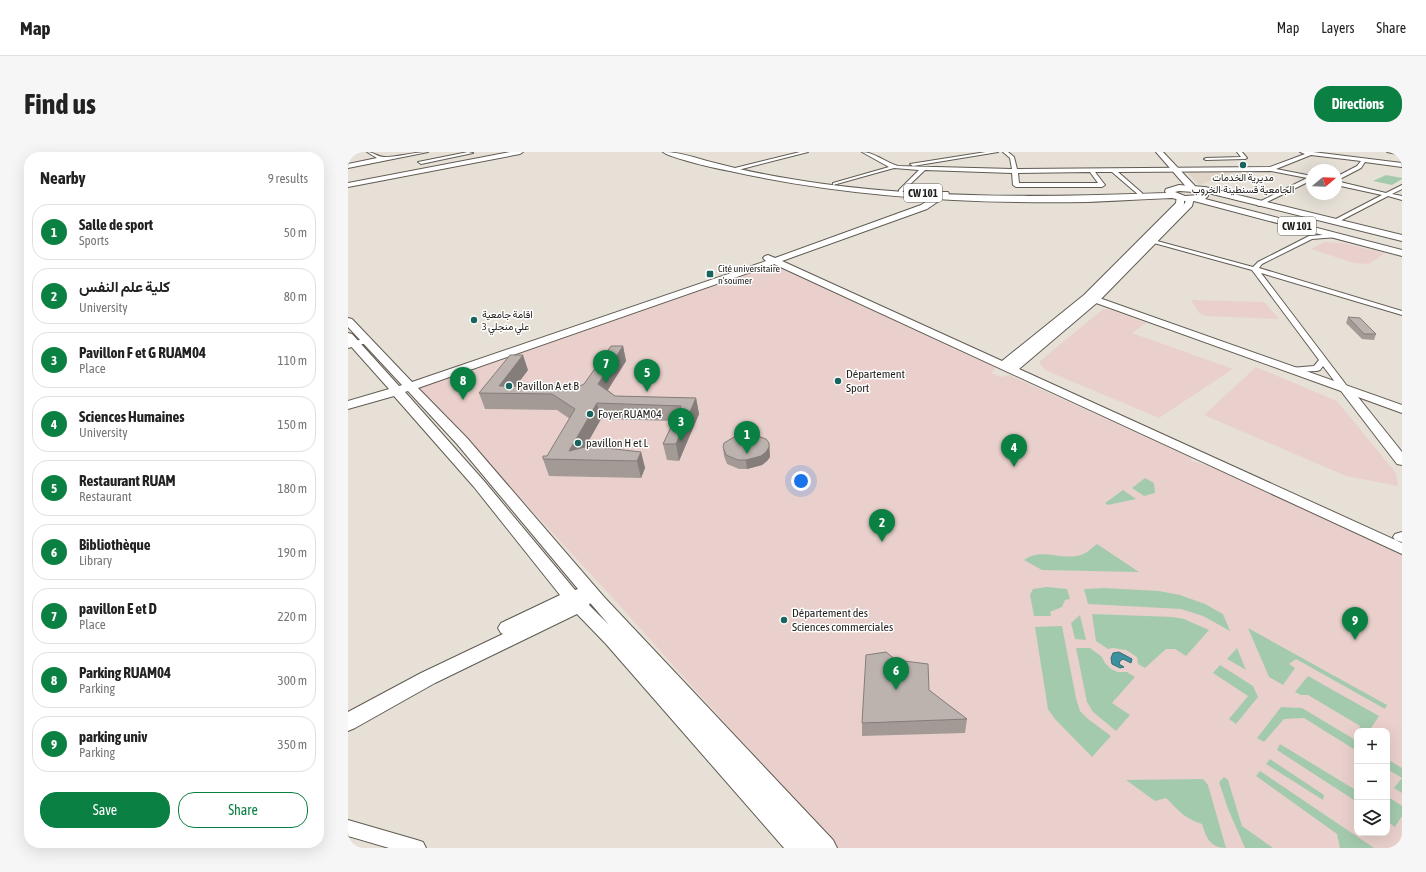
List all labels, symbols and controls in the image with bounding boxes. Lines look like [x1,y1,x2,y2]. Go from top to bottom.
text: Map [20,17,51,39]
text: Map [1277,20,1299,36]
text: Layers [1321,20,1354,36]
text: Share [1376,20,1406,36]
button: Directions [1314,86,1402,122]
text: Find us [24,88,96,120]
marker: مديرية الخدمات الجامعية قسنطينة-الخروب [1238,160,1248,170]
north arrow [1306,164,1342,200]
text: Nearby [40,168,86,188]
text: 9 results [268,171,308,186]
place label: مديرية الخدمات الجامعية قسنطينة-الخروب [1192,172,1294,196]
road number: CW 101 [904,184,942,202]
text: Salle de sport [79,216,153,233]
road number: CW 101 [1278,217,1316,235]
text: 1 [51,225,57,240]
text: 50 m [284,225,307,240]
text: Sports [79,233,109,248]
place label: Cité universitaire n'soumer [718,263,781,286]
marker: Cité universitaire n'soumer [705,269,715,279]
text: كلية علم النفس [79,278,170,295]
text: 2 [51,289,57,304]
text: 80 m [284,289,307,304]
text: University [79,300,128,315]
place label: اقامة جامعية علي منجلي 3 [482,309,533,335]
marker: اقامة جامعية علي منجلي 3 [469,315,479,325]
text: Pavillon F et G RUAM04 [79,344,206,361]
pin: 7 [593,350,619,383]
text: 3 [51,353,57,368]
text: 110 m [278,353,307,368]
pin: 5 [634,359,660,392]
text: Place [79,361,106,376]
pin: 8 [450,367,476,400]
place label: Département Sport [846,367,906,395]
marker: Département Sport [833,376,843,386]
place label: Pavillon A et B [517,379,579,393]
marker: Pavillon A et B [504,381,514,391]
place label: Foyer RUAM04 [598,407,662,421]
text: Sciences Humaines [79,408,185,425]
pin: 3 [668,408,694,441]
marker: Foyer RUAM04 [585,409,595,419]
text: 4 [51,417,57,432]
text: 150 m [278,417,307,432]
pin: 1 [734,421,760,454]
text: University [79,425,128,440]
pin: 4 [1001,434,1027,467]
place label: pavillon H et L [586,436,648,450]
marker: pavillon H et L [573,438,583,448]
your location [791,471,811,491]
text: Restaurant RUAM [79,472,176,489]
text: 5 [51,481,57,496]
text: 180 m [278,481,307,496]
text: Restaurant [79,489,132,504]
pin: 2 [869,509,895,542]
text: Bibliothèque [79,536,151,553]
text: 6 [51,545,57,560]
text: 190 m [278,545,307,560]
text: Library [79,553,112,568]
text: pavillon E et D [79,600,157,617]
place label: Département des Sciences commerciales [792,606,893,634]
pin: 9 [1342,607,1368,640]
text: 7 [51,609,57,624]
text: 220 m [278,609,307,624]
marker: Département des Sciences commerciales [779,615,789,625]
text: Place [79,617,106,632]
pin: 6 [883,657,909,690]
text: Parking RUAM04 [79,664,171,681]
text: 8 [51,673,57,688]
text: 300 m [278,673,307,688]
text: Parking [79,681,115,696]
text: parking univ [79,728,147,745]
map controls [1354,728,1390,836]
button: + [1354,728,1390,764]
text: 9 [51,737,57,752]
text: 350 m [278,737,307,752]
text: Parking [79,745,115,760]
button: − [1354,764,1390,800]
button: Save [40,792,170,828]
button: Share [178,792,308,828]
button: layers [1354,800,1390,836]

